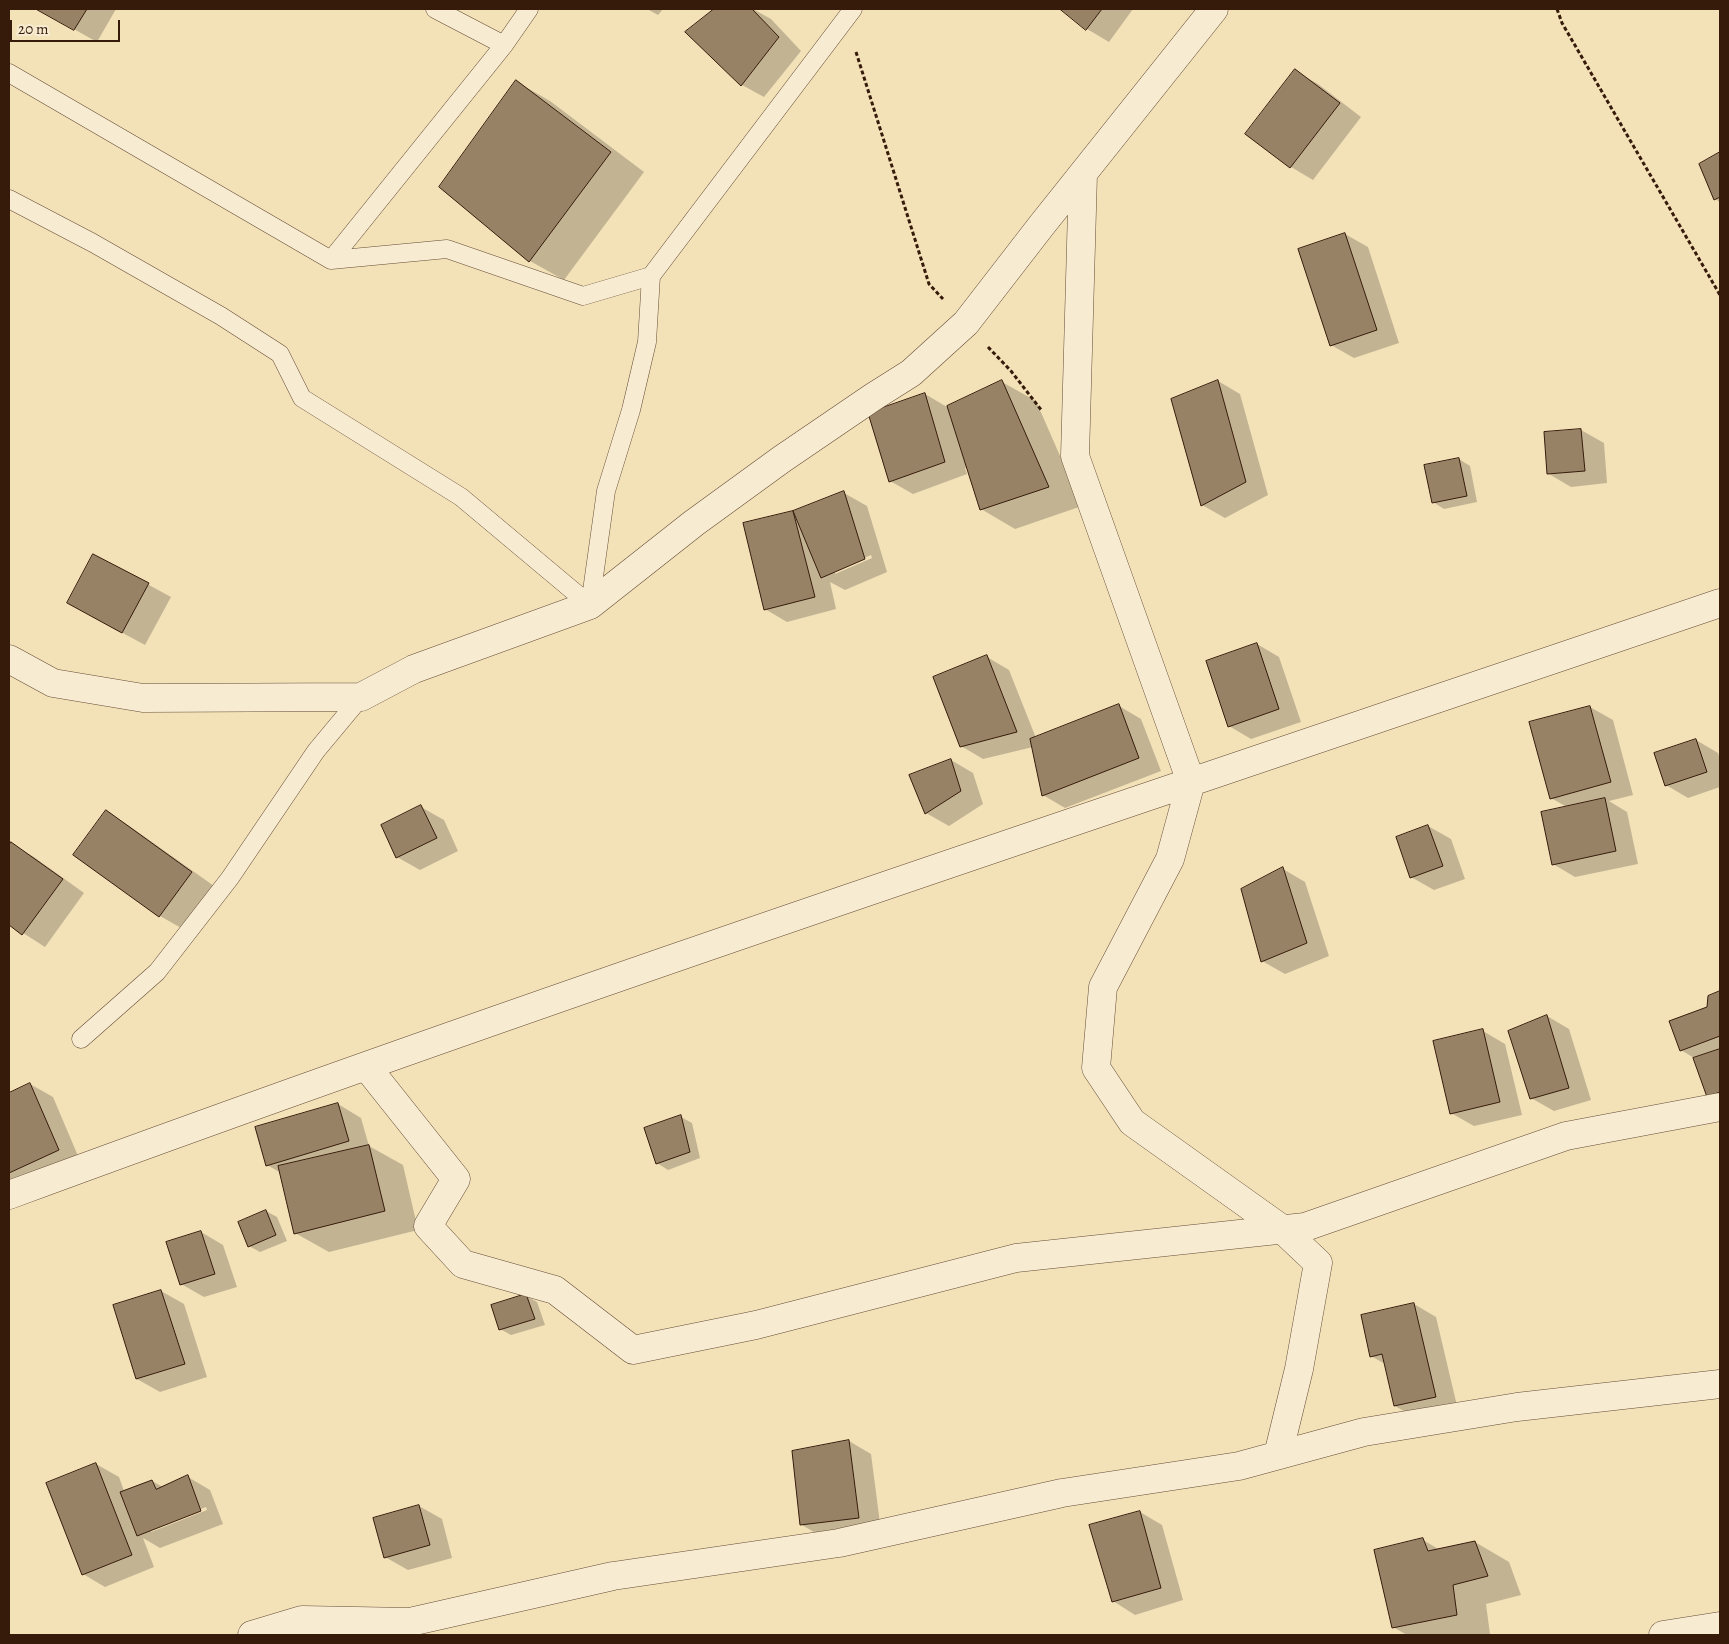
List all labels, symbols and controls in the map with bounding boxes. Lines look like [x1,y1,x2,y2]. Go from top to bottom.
scale bar [12,10,122,42]
text: 20 m [18,19,49,39]

